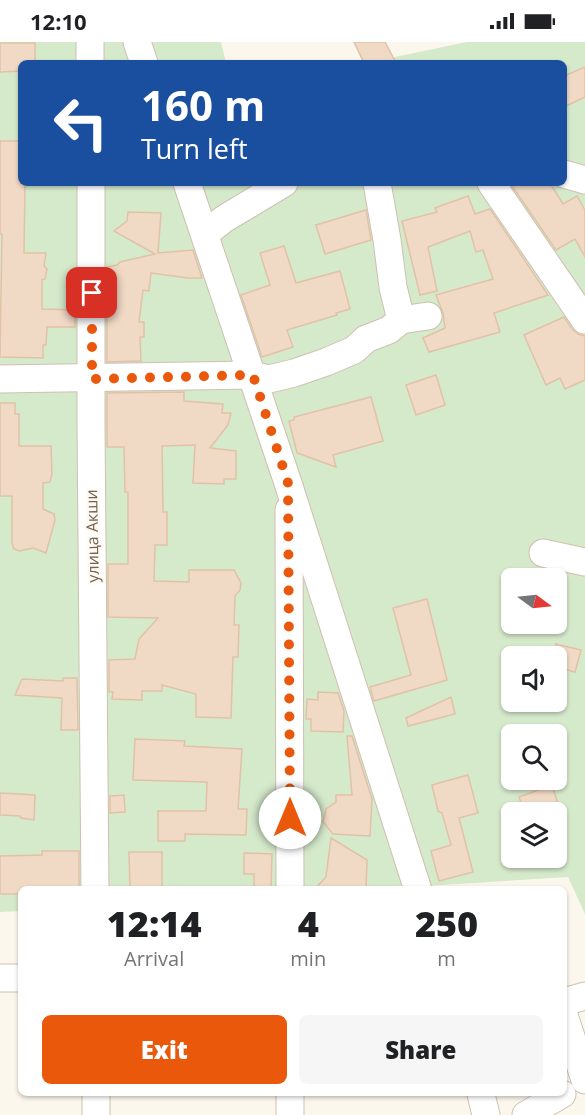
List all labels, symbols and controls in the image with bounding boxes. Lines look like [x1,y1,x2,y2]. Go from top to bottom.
text: 12:10 [30,6,87,36]
text: 160 m [141,76,265,133]
icon: left [42,84,120,162]
text: Turn left [141,130,248,167]
pin [66,267,117,318]
icon: arrive [75,276,108,309]
street label: улица Акши [80,489,104,583]
north arrow [501,568,567,634]
map controls [501,568,567,868]
button: sound [501,646,567,712]
button: search [501,724,567,790]
position arrow [258,786,322,850]
button: layers [501,802,567,868]
text: 12:14 [107,899,202,948]
text: 4 [298,899,319,948]
text: 250 [415,899,478,948]
text: Arrival [124,945,184,972]
text: min [290,945,326,972]
text: m [437,945,456,972]
button: Exit [42,1015,287,1084]
button: Share [299,1015,543,1084]

